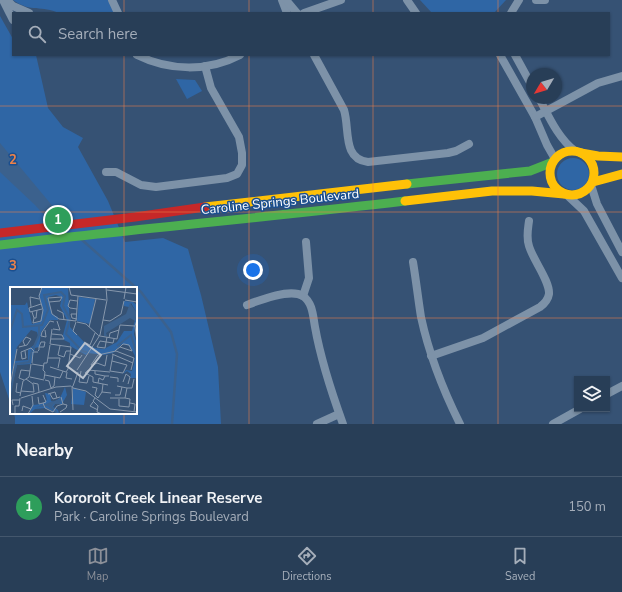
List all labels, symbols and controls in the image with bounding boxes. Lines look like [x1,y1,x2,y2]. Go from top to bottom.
search box [12,12,610,56]
icon: search [26,23,48,45]
text: Search here [58,24,138,44]
north arrow [526,68,562,104]
text: 2 [9,151,17,169]
street label: Caroline Springs Boulevard [200,185,360,219]
pin: 1 [45,205,71,235]
text: 3 [9,257,17,275]
your location [243,260,263,280]
inset map [10,287,137,414]
map controls [574,376,610,412]
button: layers [574,376,610,412]
text: Nearby [16,439,73,462]
text: Kororoit Creek Linear Reserve [54,488,262,508]
text: 1 [25,498,33,516]
text: 150 m [568,498,606,516]
text: Park · Caroline Springs Boulevard [54,508,249,526]
tab: Map [87,545,109,584]
tab: Directions [282,545,332,584]
tab: Saved [505,545,535,584]

